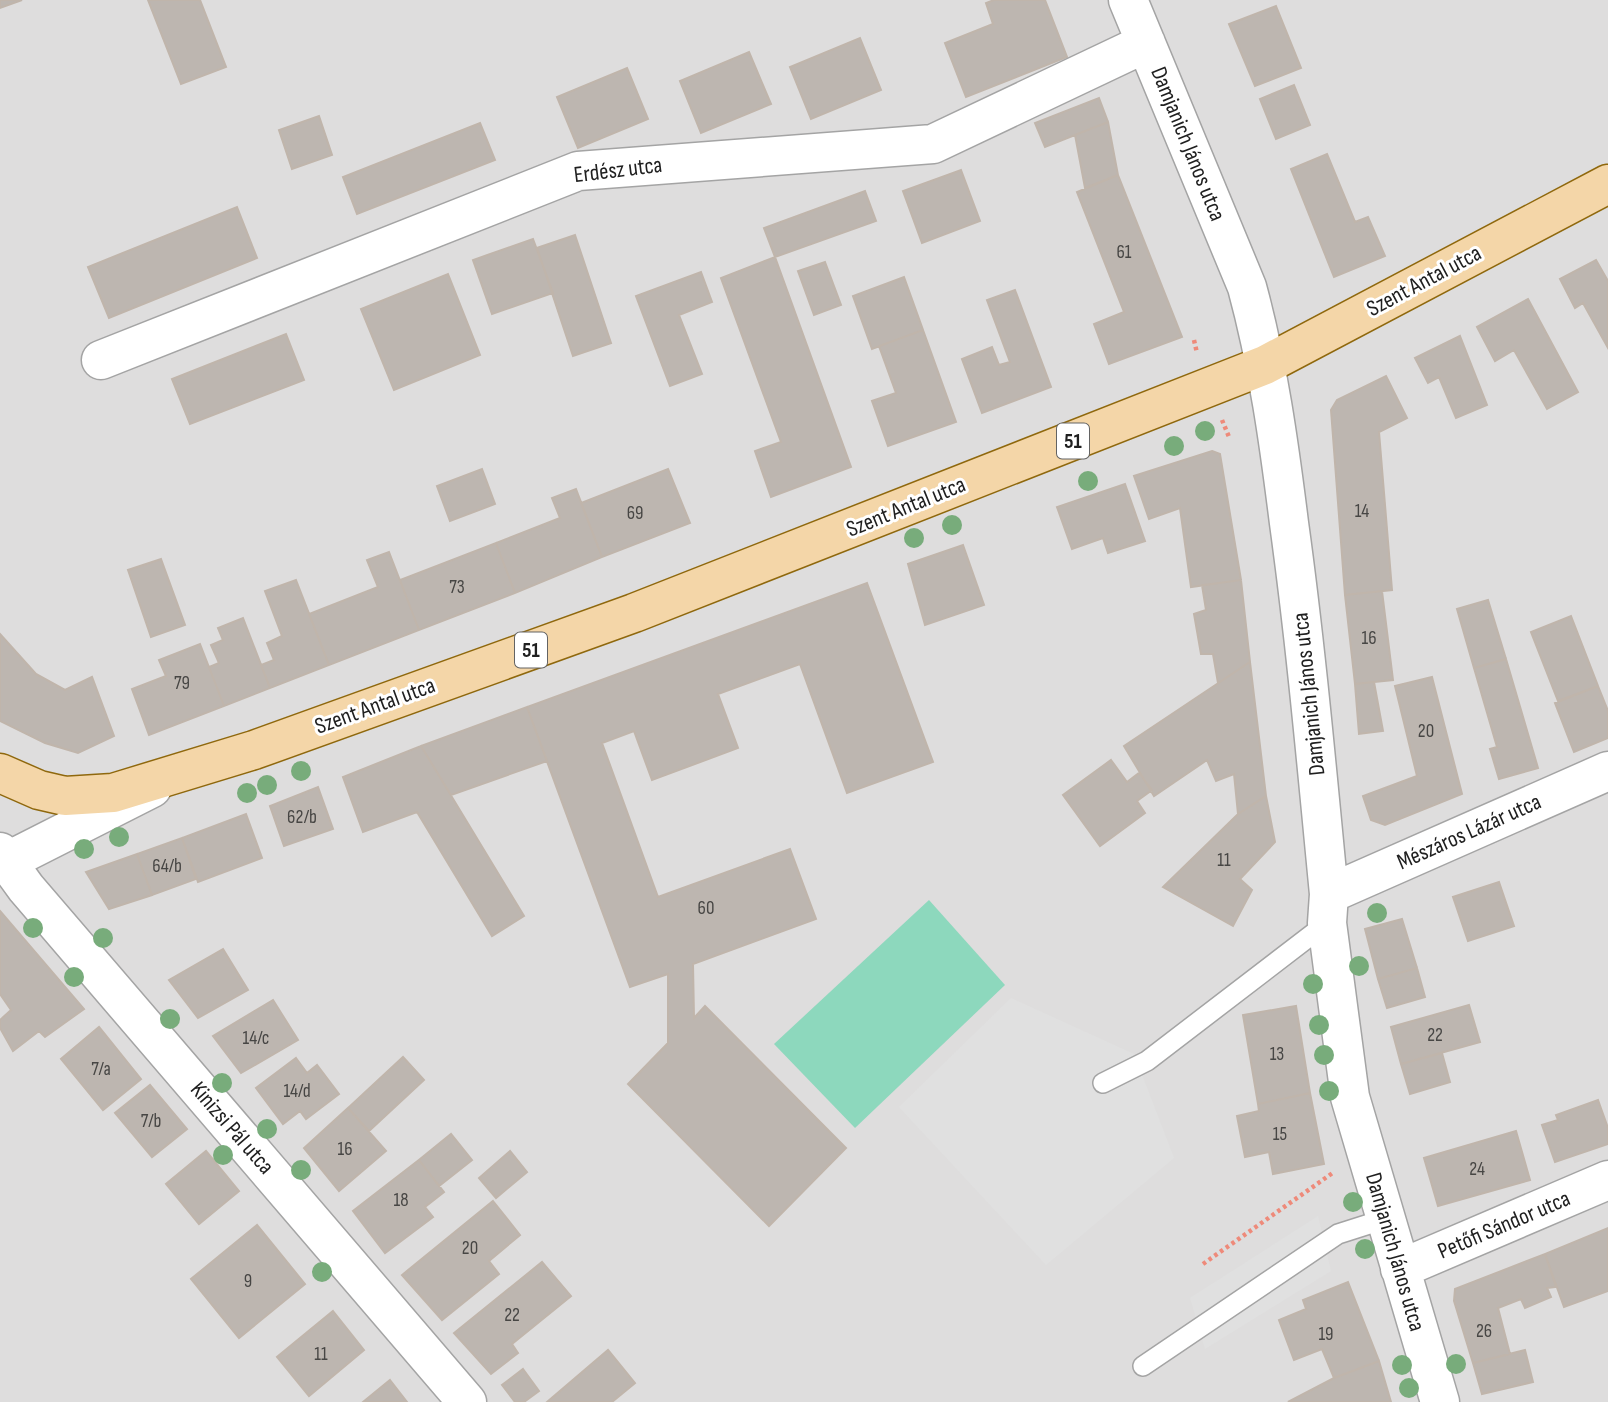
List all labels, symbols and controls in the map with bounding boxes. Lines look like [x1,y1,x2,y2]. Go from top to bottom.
street label: Damjanich János utca [1144,63,1232,225]
street label: Erdész utca [572,151,664,189]
street label: Szent Antal utca [1362,239,1486,323]
house number: 61 [1117,241,1132,264]
road number: 51 [1057,424,1089,458]
street label: Szent Antal utca [842,470,970,544]
house number: 14 [1355,500,1369,523]
house number: 69 [627,502,643,525]
house number: 73 [449,576,465,599]
street label: Damjanich János utca [1287,611,1331,777]
house number: 16 [1362,627,1376,650]
road number: 51 [515,632,547,668]
street label: Szent Antal utca [311,671,439,741]
house number: 79 [174,672,190,695]
house number: 20 [1418,720,1434,743]
street label: Mészáros Lázár utca [1393,788,1545,876]
house number: 62/b [287,806,317,829]
house number: 11 [1217,849,1231,872]
house number: 64/b [152,855,182,878]
house number: 60 [698,897,714,920]
house number: 22 [1427,1024,1443,1047]
house number: 14/c [243,1027,269,1050]
house number: 13 [1270,1043,1284,1066]
house number: 7/a [91,1058,111,1081]
street label: Kinizsi Pál utca [184,1076,280,1180]
house number: 14/d [283,1080,311,1103]
house number: 7/b [141,1110,161,1133]
house number: 15 [1273,1123,1287,1146]
house number: 16 [338,1138,352,1161]
house number: 24 [1469,1158,1485,1181]
street label: Damjanich János utca [1359,1169,1431,1335]
street label: Petőfi Sándor utca [1434,1185,1574,1265]
house number: 18 [394,1189,408,1212]
house number: 20 [462,1237,478,1260]
house number: 9 [244,1270,252,1293]
house number: 22 [504,1304,520,1327]
house number: 26 [1476,1320,1492,1343]
house number: 19 [1318,1323,1334,1346]
house number: 11 [314,1343,328,1366]

